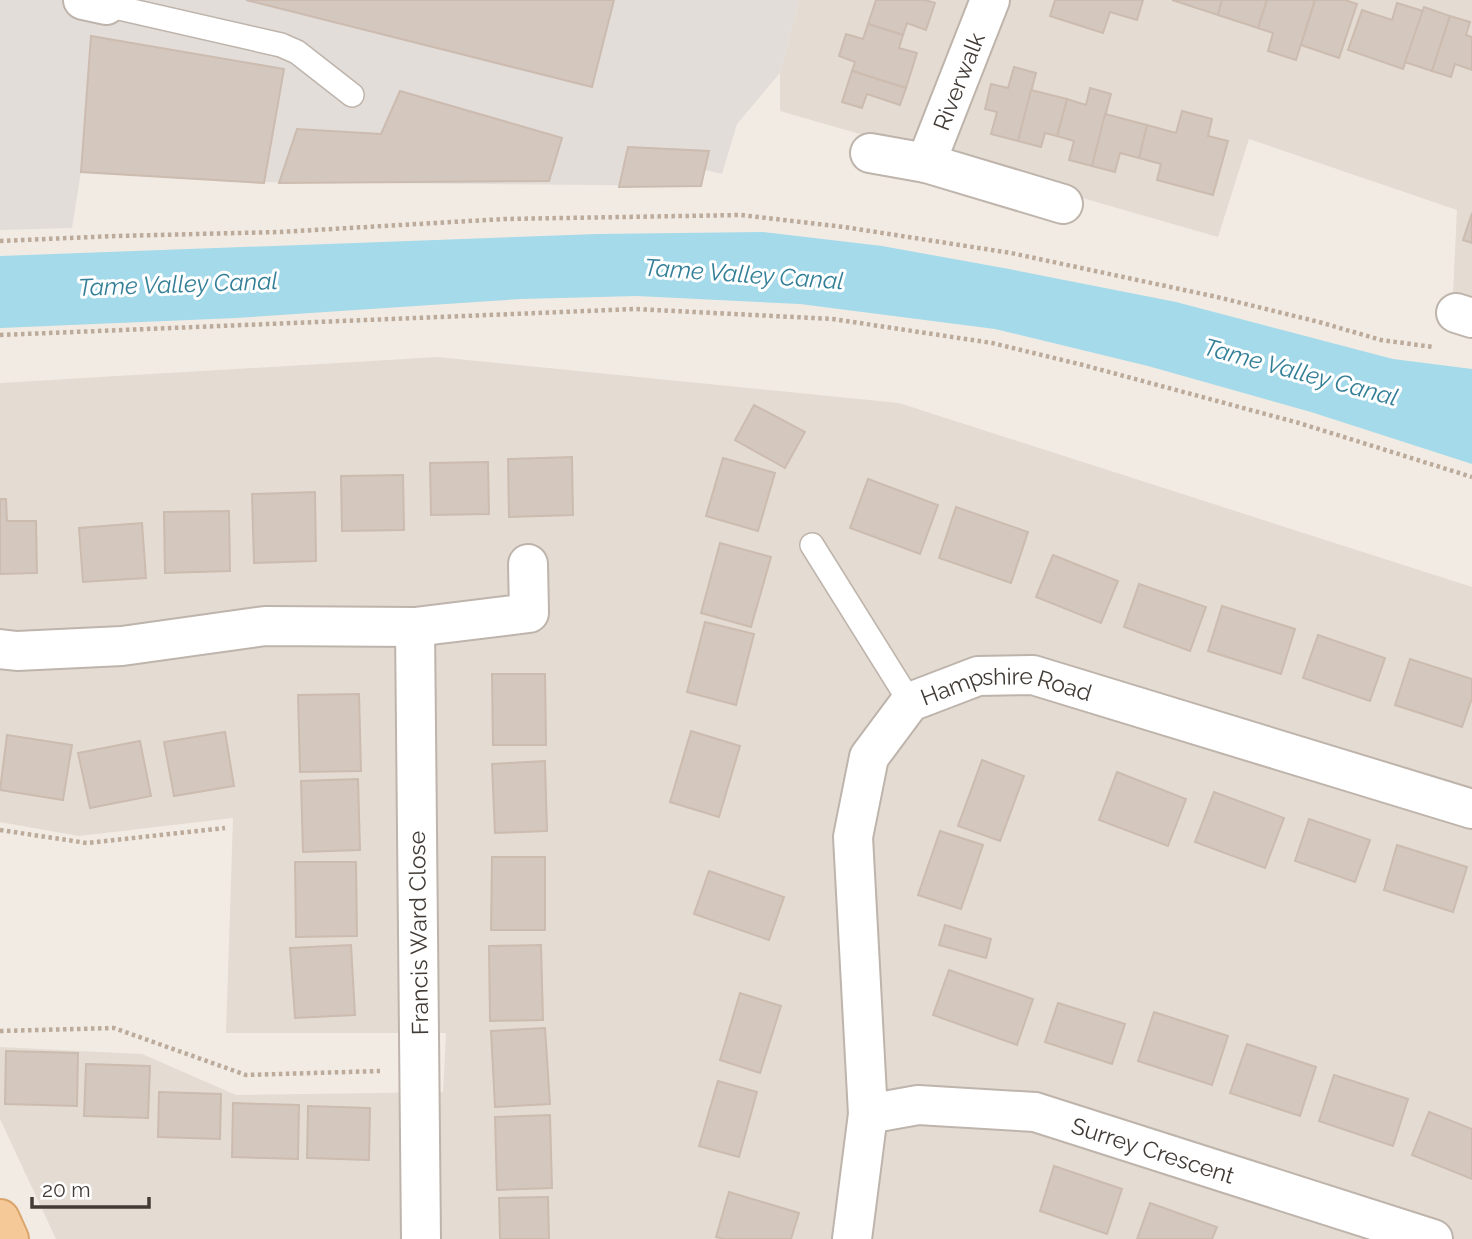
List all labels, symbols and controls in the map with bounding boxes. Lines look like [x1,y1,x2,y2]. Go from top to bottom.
street label: Riverwalk [927,28,990,134]
water label: Tame Valley Canal [643,253,845,295]
water label: Tame Valley Canal [78,266,278,302]
water label: Tame Valley Canal [1201,332,1401,412]
street label: Hampshire Road [916,662,1095,710]
street label: Francis Ward Close [403,831,433,1035]
street label: Surrey Crescent [1068,1111,1238,1188]
scale bar [32,1166,149,1210]
text: 20 m [42,1177,90,1202]

